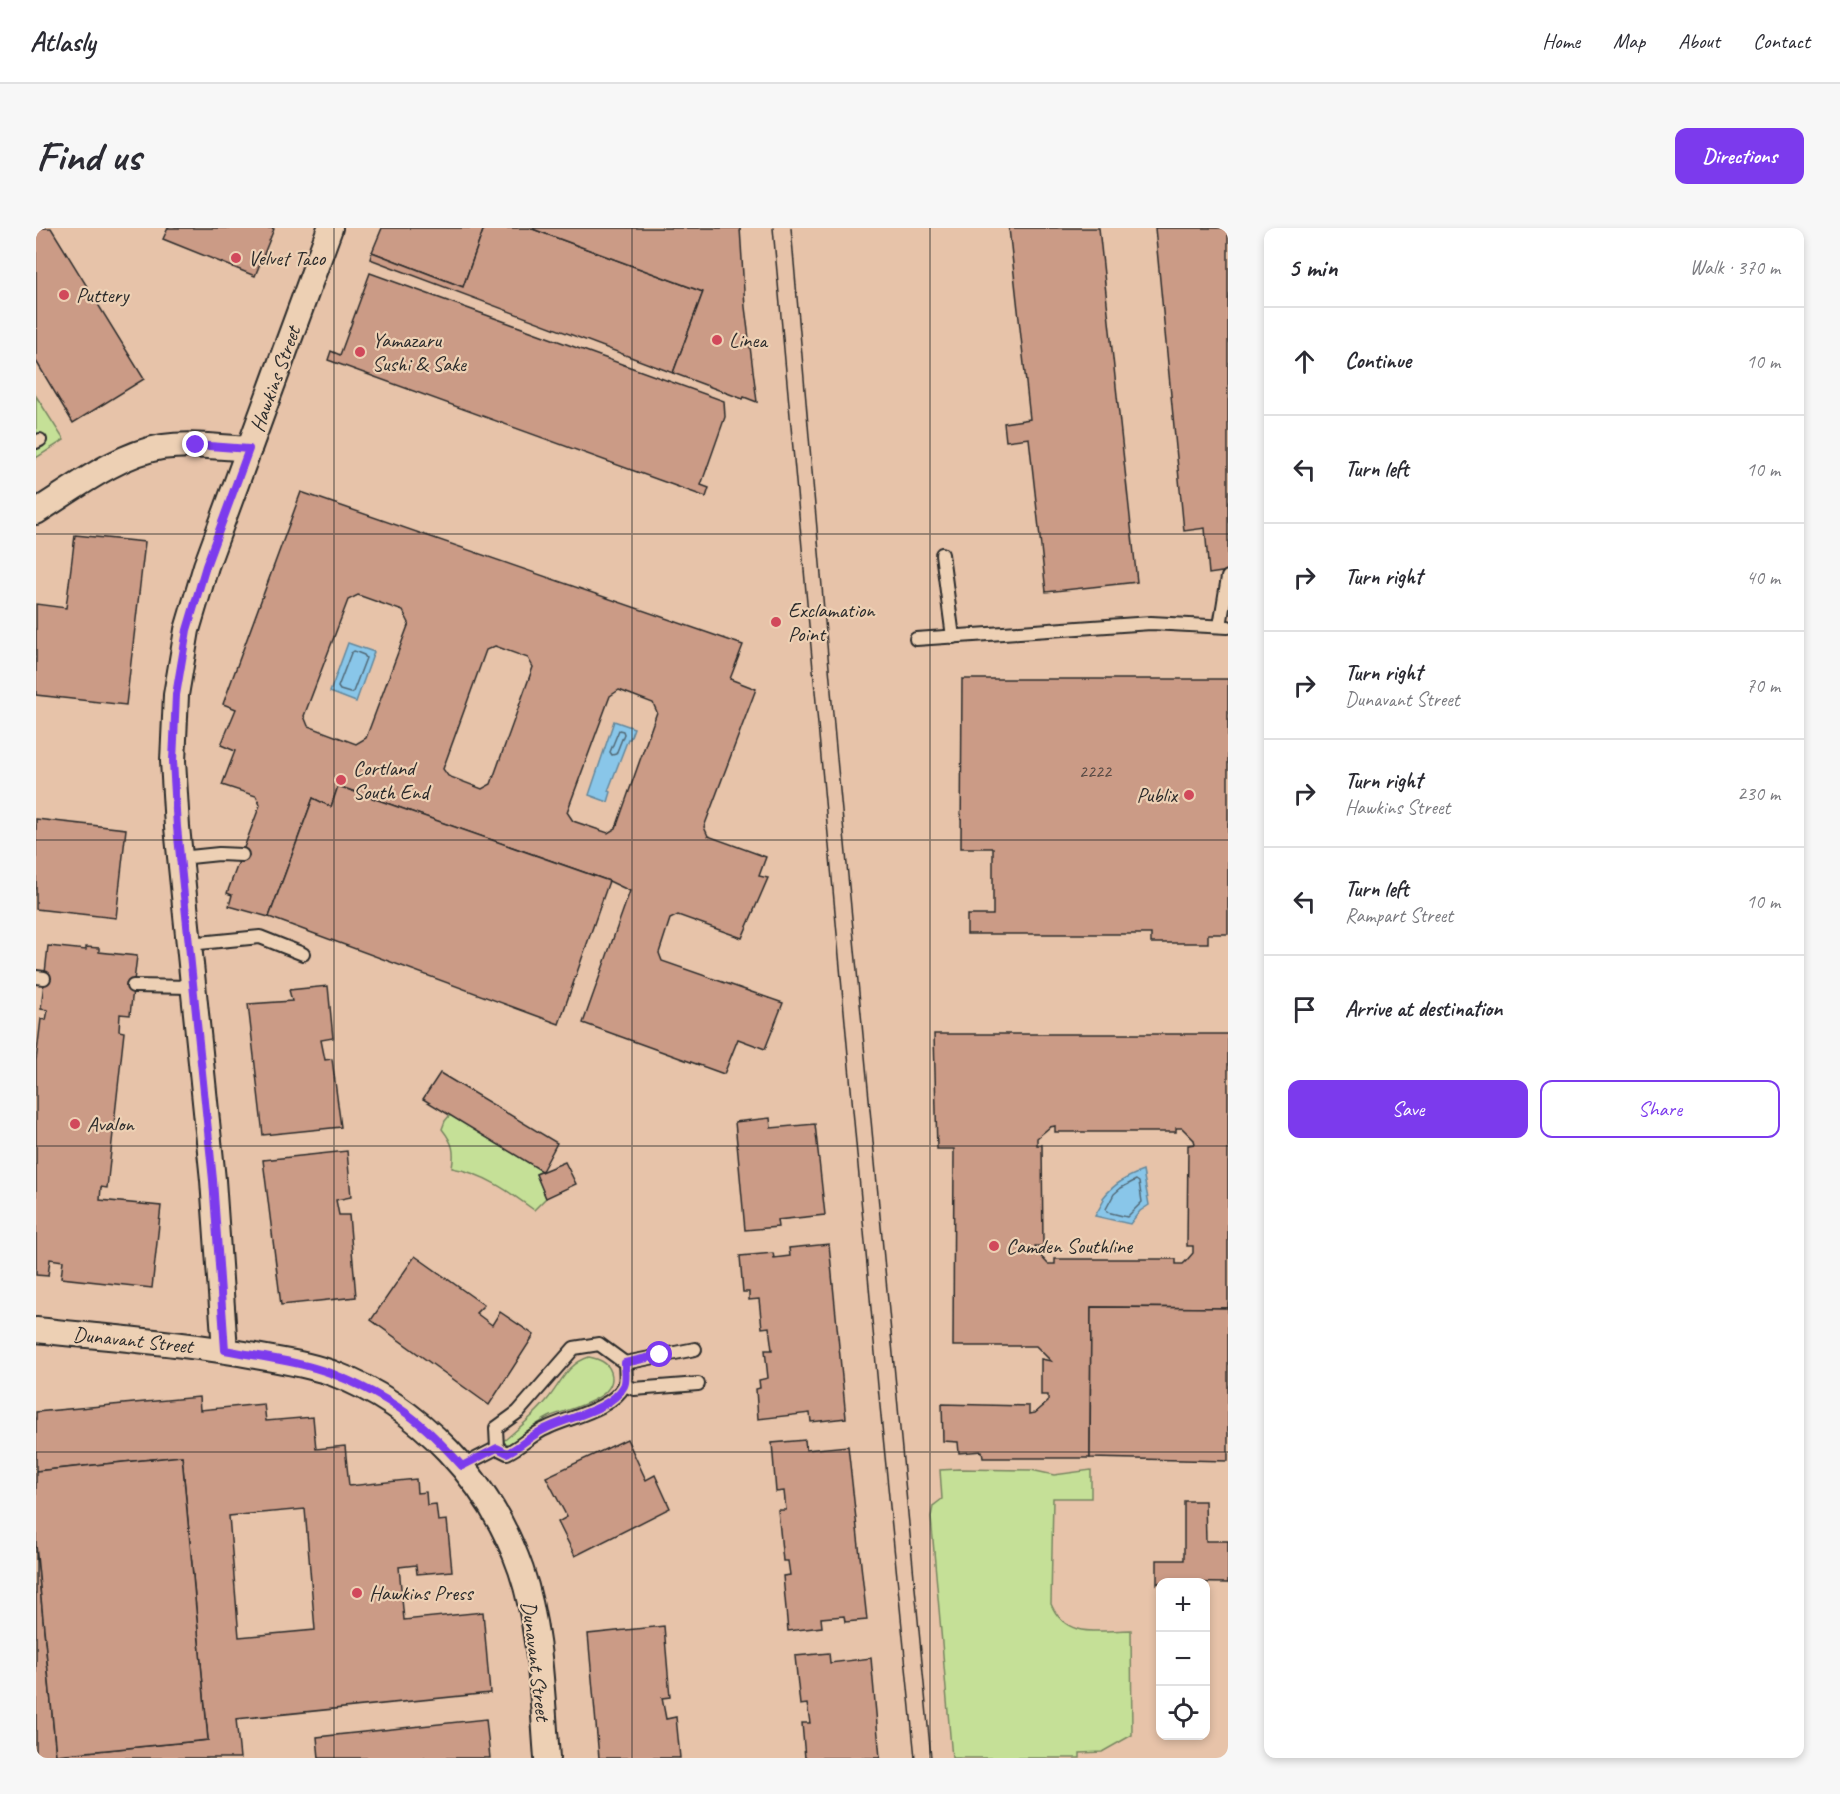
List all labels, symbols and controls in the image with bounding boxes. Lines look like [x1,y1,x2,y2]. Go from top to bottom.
text: Atlasly [30,24,95,59]
text: Home [1542,28,1580,54]
text: Map [1613,28,1645,54]
text: About [1678,28,1720,54]
text: Contact [1753,28,1810,54]
button: Directions [1675,128,1804,184]
text: Find us [36,130,141,183]
place label: Velvet Taco [248,245,327,271]
marker: Velvet Taco [229,251,243,265]
text: 5 min [1288,251,1337,284]
text: Walk · 370 m [1690,255,1780,280]
place label: Puttery [76,282,130,308]
marker: Puttery [57,288,71,302]
street label: Hawkins Street [244,321,307,435]
place label: Yamazaru Sushi & Sake [372,327,467,377]
place label: Linea [729,327,769,353]
marker: Linea [710,333,724,347]
marker: Yamazaru Sushi & Sake [353,345,367,359]
icon: ahead [1288,345,1321,378]
text: Continue [1345,347,1411,375]
text: 10 m [1746,349,1780,374]
route end [182,431,208,457]
icon: left [1288,453,1321,486]
text: Turn left [1345,455,1409,483]
text: 10 m [1746,457,1780,482]
icon: right [1288,561,1321,594]
text: Turn right [1345,563,1422,591]
text: 40 m [1746,565,1780,590]
place label: Exclamation Point [788,597,876,647]
marker: Exclamation Point [769,615,783,629]
text: Turn right [1345,659,1422,687]
icon: right [1288,669,1321,702]
text: 70 m [1746,673,1780,698]
text: Dunavant Street [1345,687,1459,712]
place label: Cortland South End [353,755,432,805]
house number: 2222 [1079,760,1113,782]
text: Turn right [1345,767,1422,795]
marker: Cortland South End [334,773,348,787]
icon: right [1288,777,1321,810]
text: 230 m [1737,781,1780,806]
place label: Publix [1137,782,1179,808]
marker: Publix [1182,788,1196,802]
text: Hawkins Street [1345,795,1450,820]
text: Turn left [1345,875,1409,903]
icon: left [1288,885,1321,918]
text: 10 m [1746,889,1780,914]
text: Rampart Street [1345,903,1453,928]
icon: arrive [1288,993,1321,1026]
text: Arrive at destination [1345,995,1502,1023]
button: Save [1288,1080,1528,1138]
button: Share [1540,1080,1780,1138]
place label: Avalon [87,1111,135,1137]
marker: Avalon [68,1117,82,1131]
place label: Camden Southline [1006,1233,1133,1259]
marker: Camden Southline [987,1239,1001,1253]
street label: Dunavant Street [72,1321,196,1359]
route start [646,1341,672,1367]
map controls [1156,1578,1210,1740]
button: + [1156,1578,1210,1632]
place label: Hawkins Press [369,1580,474,1606]
marker: Hawkins Press [350,1586,364,1600]
street label: Dunavant Street [516,1600,556,1724]
button: − [1156,1632,1210,1686]
button: locate [1156,1686,1210,1740]

